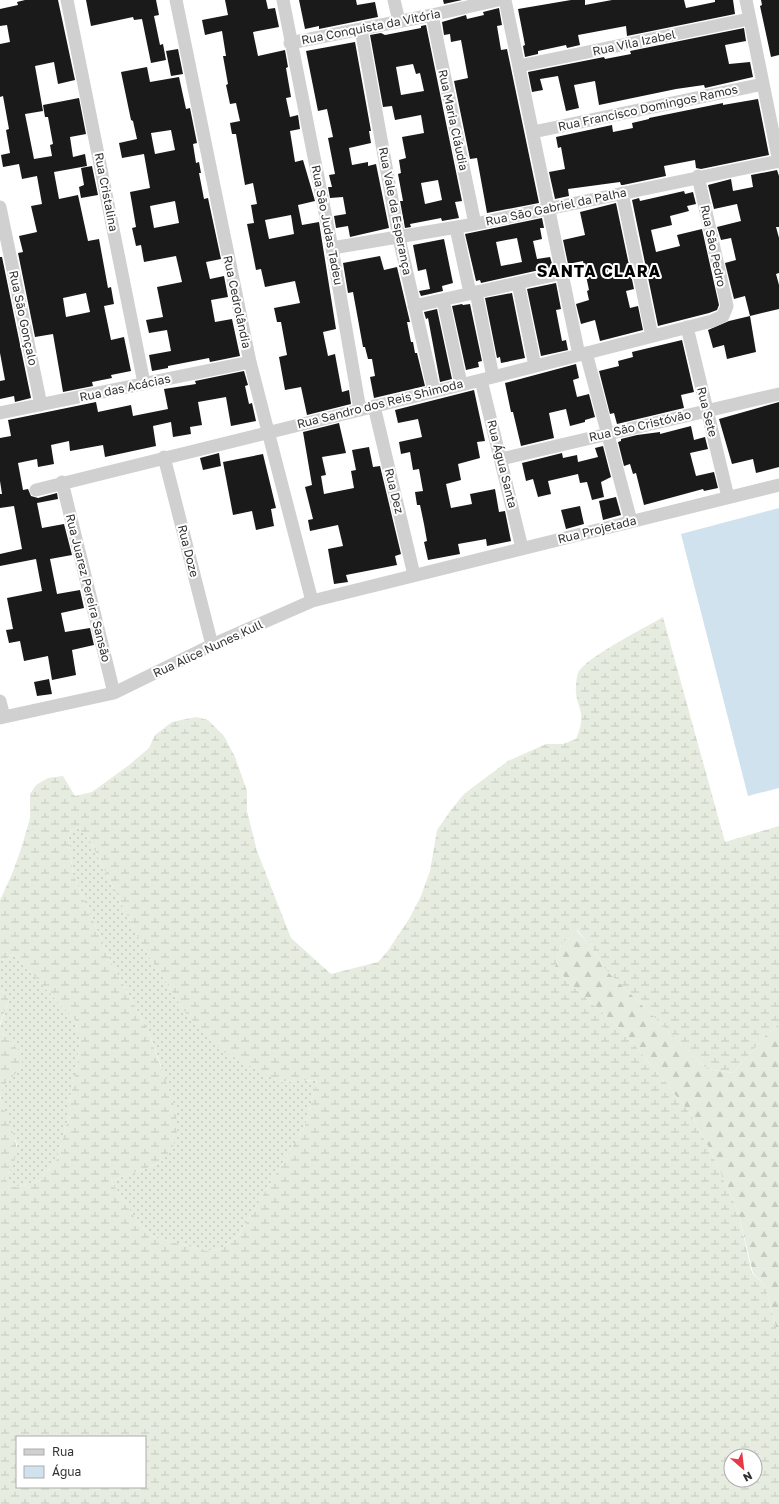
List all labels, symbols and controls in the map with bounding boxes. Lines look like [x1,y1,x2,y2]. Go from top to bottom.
street label: Rua Conquista da Vitória [300,6,442,47]
street label: Rua Vila Izabel [591,26,677,59]
street label: Rua Maria Cláudia [435,68,472,172]
street label: Rua Francisco Domingos Ramos [557,81,739,134]
street label: Rua Vale da Esperança [376,146,415,276]
street label: Rua Cristalina [91,151,122,233]
street label: Rua São Judas Tadeu [309,164,346,286]
street label: Rua São Gabriel da Palha [484,184,628,229]
street label: Rua São Pedro [697,204,730,288]
street label: Rua Cedrolândia [220,254,255,350]
district label: SANTA CLARA [537,261,661,281]
street label: Rua São Gonçalo [6,269,41,367]
street label: Rua das Acácias [78,371,172,404]
street label: Rua Sandro dos Reis Shimoda [295,376,465,431]
street label: Rua Sete [694,385,721,439]
street label: Rua São Cristóvão [587,406,692,445]
street label: Rua Água Santa [484,418,521,510]
street label: Rua Dez [382,467,407,515]
street label: Rua Juarez Pereira Sansão [63,512,114,664]
street label: Rua Projetada [556,513,638,547]
street label: Rua Doze [175,523,202,579]
street label: Rua Alice Nunes Kull [151,616,265,681]
legend [16,1436,146,1488]
text: Rua [52,1444,74,1459]
north arrow [723,1448,763,1488]
text: Água [52,1464,81,1479]
text: N [741,1470,755,1485]

